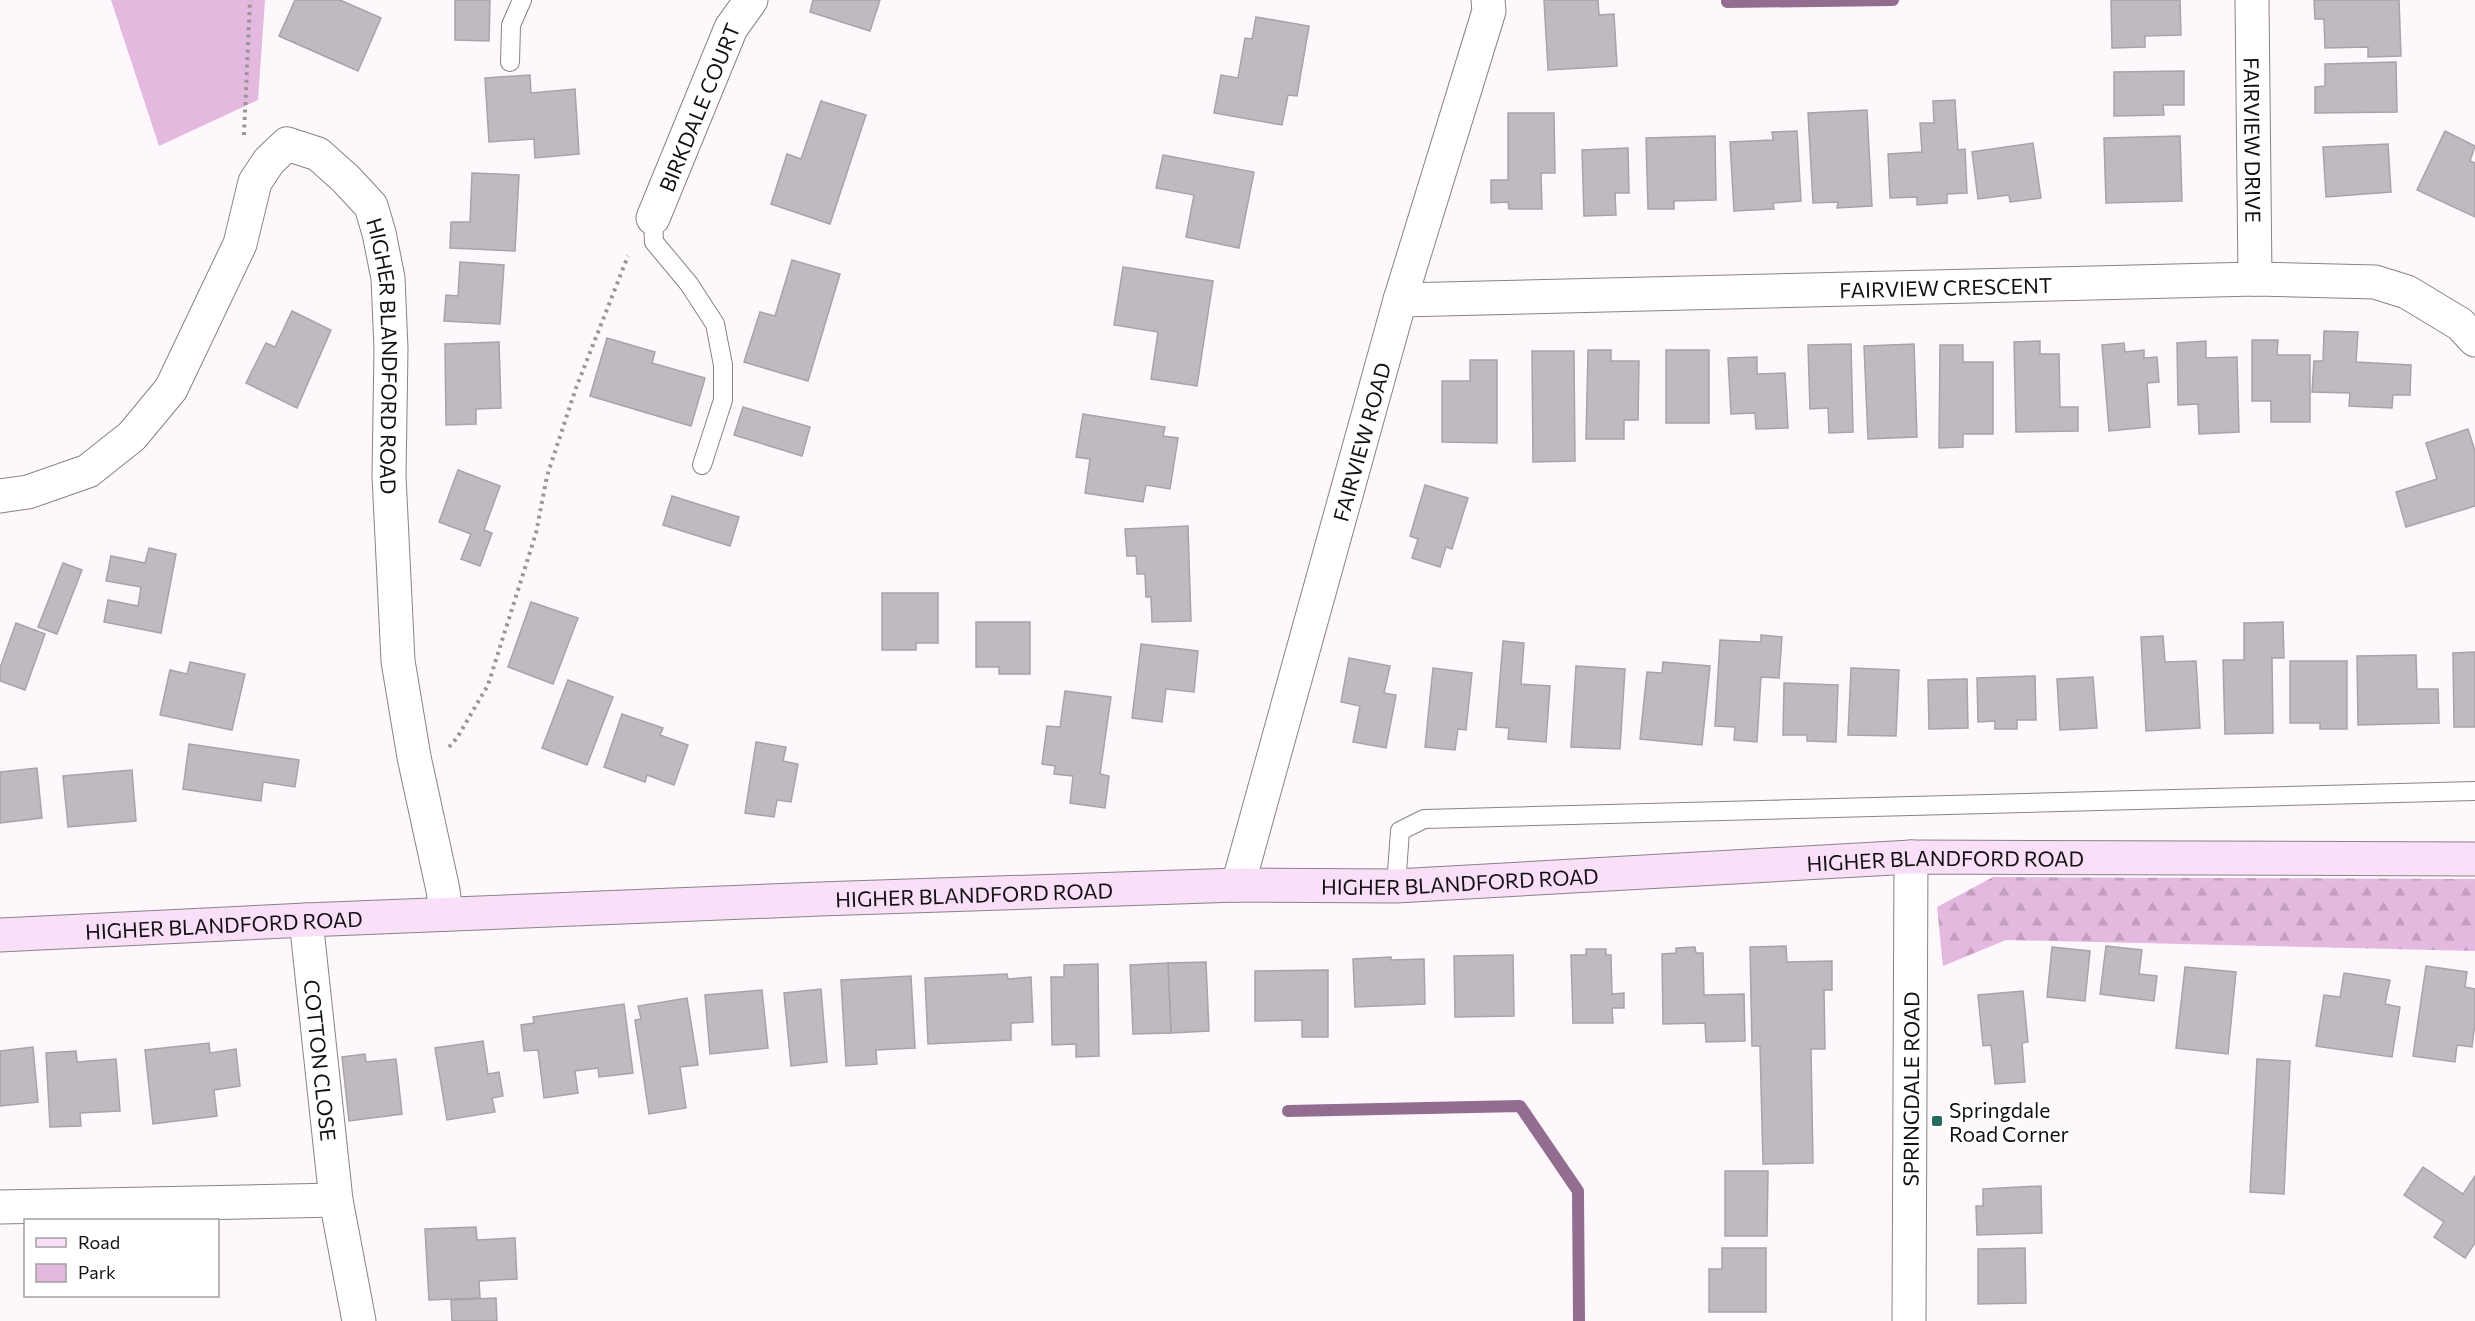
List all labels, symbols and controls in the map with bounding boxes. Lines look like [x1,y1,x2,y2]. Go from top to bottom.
street label: BIRKDALE COURT [653,19,744,195]
street label: FAIRVIEW DRIVE [2240,57,2267,223]
street label: HIGHER BLANDFORD ROAD [363,215,404,495]
street label: FAIRVIEW CRESCENT [1839,271,2053,302]
street label: FAIRVIEW ROAD [1327,359,1395,524]
street label: HIGHER BLANDFORD ROAD [1806,844,2084,875]
street label: HIGHER BLANDFORD ROAD [1321,862,1599,899]
street label: HIGHER BLANDFORD ROAD [835,877,1113,911]
street label: HIGHER BLANDFORD ROAD [84,905,363,943]
street label: COTTON CLOSE [300,978,342,1142]
street label: SPRINGDALE ROAD [1897,992,1923,1186]
place label: Springdale Road Corner [1949,1097,2069,1146]
marker: Springdale Road Corner [1930,1114,1944,1128]
legend [24,1219,219,1297]
text: Road [78,1231,120,1253]
text: Park [78,1261,116,1283]

